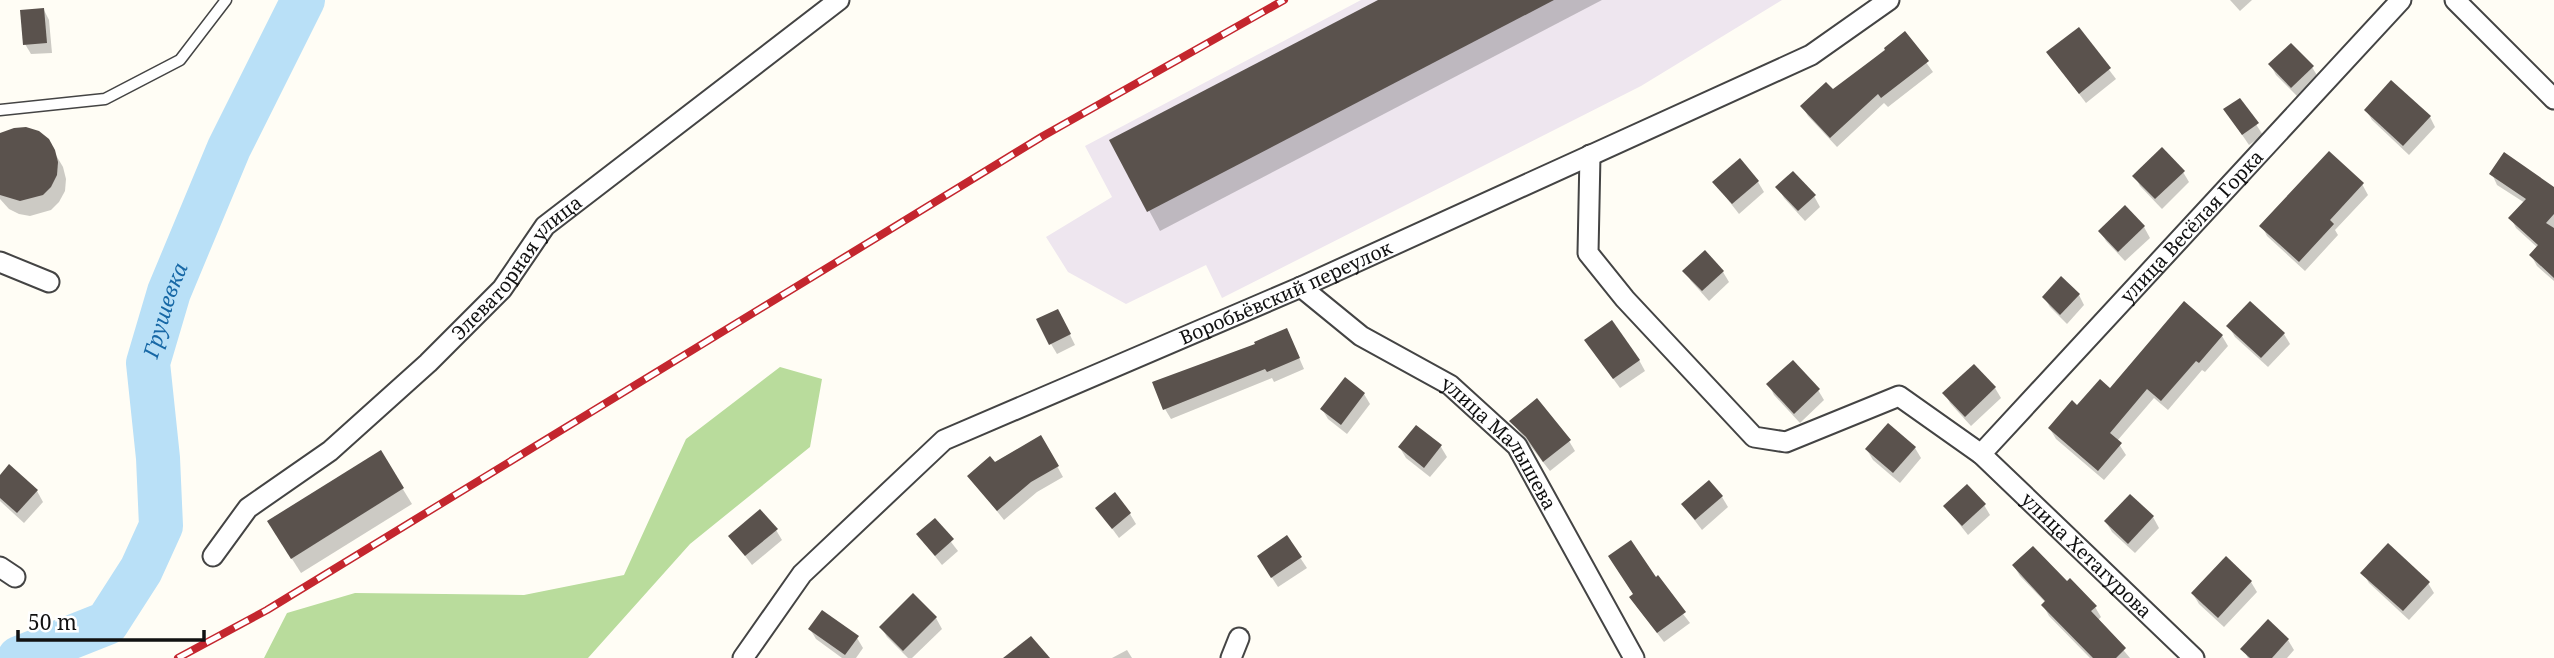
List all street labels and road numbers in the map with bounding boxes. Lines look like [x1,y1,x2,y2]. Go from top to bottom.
street label: улица Весёлая Горка [2114,144,2269,309]
street label: Элеваторная улица [446,189,587,345]
street label: Воробьёвский переулок [1175,234,1397,351]
street label: улица Малышева [1437,370,1563,514]
street label: улица Хетагурова [2016,486,2158,624]

